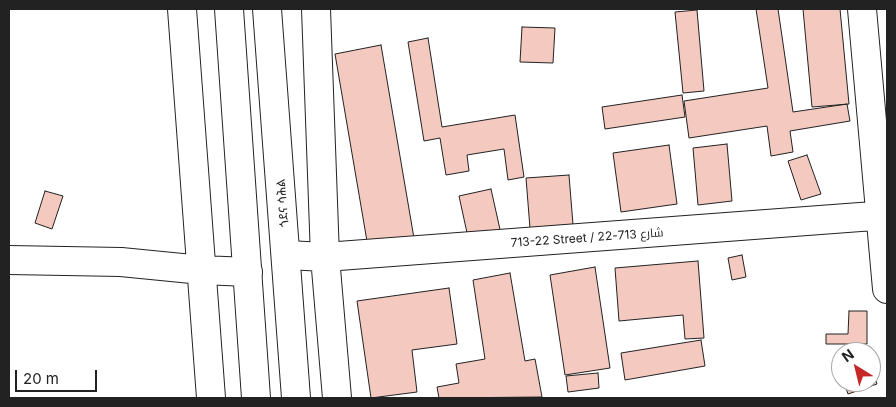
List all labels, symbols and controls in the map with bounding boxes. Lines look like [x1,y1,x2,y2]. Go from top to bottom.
street label: ጎደና ሳሕል [274,178,292,228]
street label: 713-22 Street / شارع 713-22 [510,225,664,251]
north arrow [831,342,881,392]
text: N [838,345,857,365]
scale bar [18,360,100,392]
text: 20 m [23,369,59,388]

